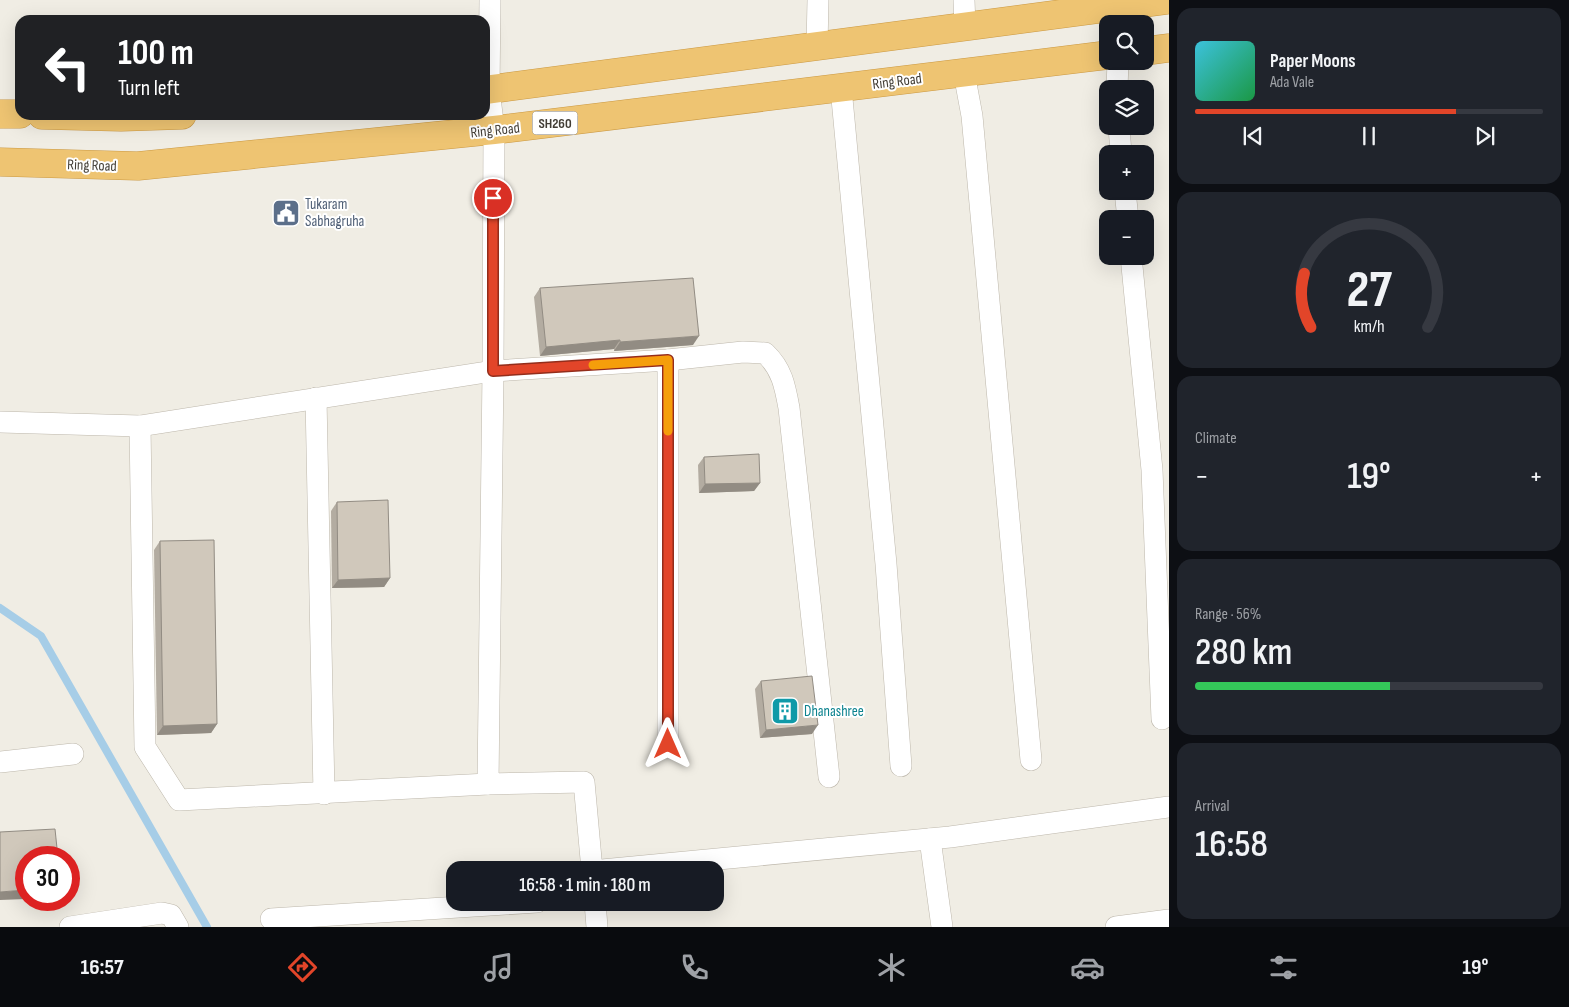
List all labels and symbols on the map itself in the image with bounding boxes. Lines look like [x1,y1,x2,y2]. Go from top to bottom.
street label: Ring Road [871,69,923,94]
road number: SH260 [532,112,578,134]
street label: Ring Road [469,118,521,143]
street label: Ring Road [67,155,117,176]
pin [472,177,514,219]
place label: Tukaram Sabhagruha [305,195,365,231]
public building icon: Tukaram Sabhagruha [271,198,301,228]
building icon: Dhanashree [770,696,800,726]
place label: Dhanashree [804,702,864,721]
position arrow [641,717,693,769]
speed limit sign: 30 [15,846,80,911]

